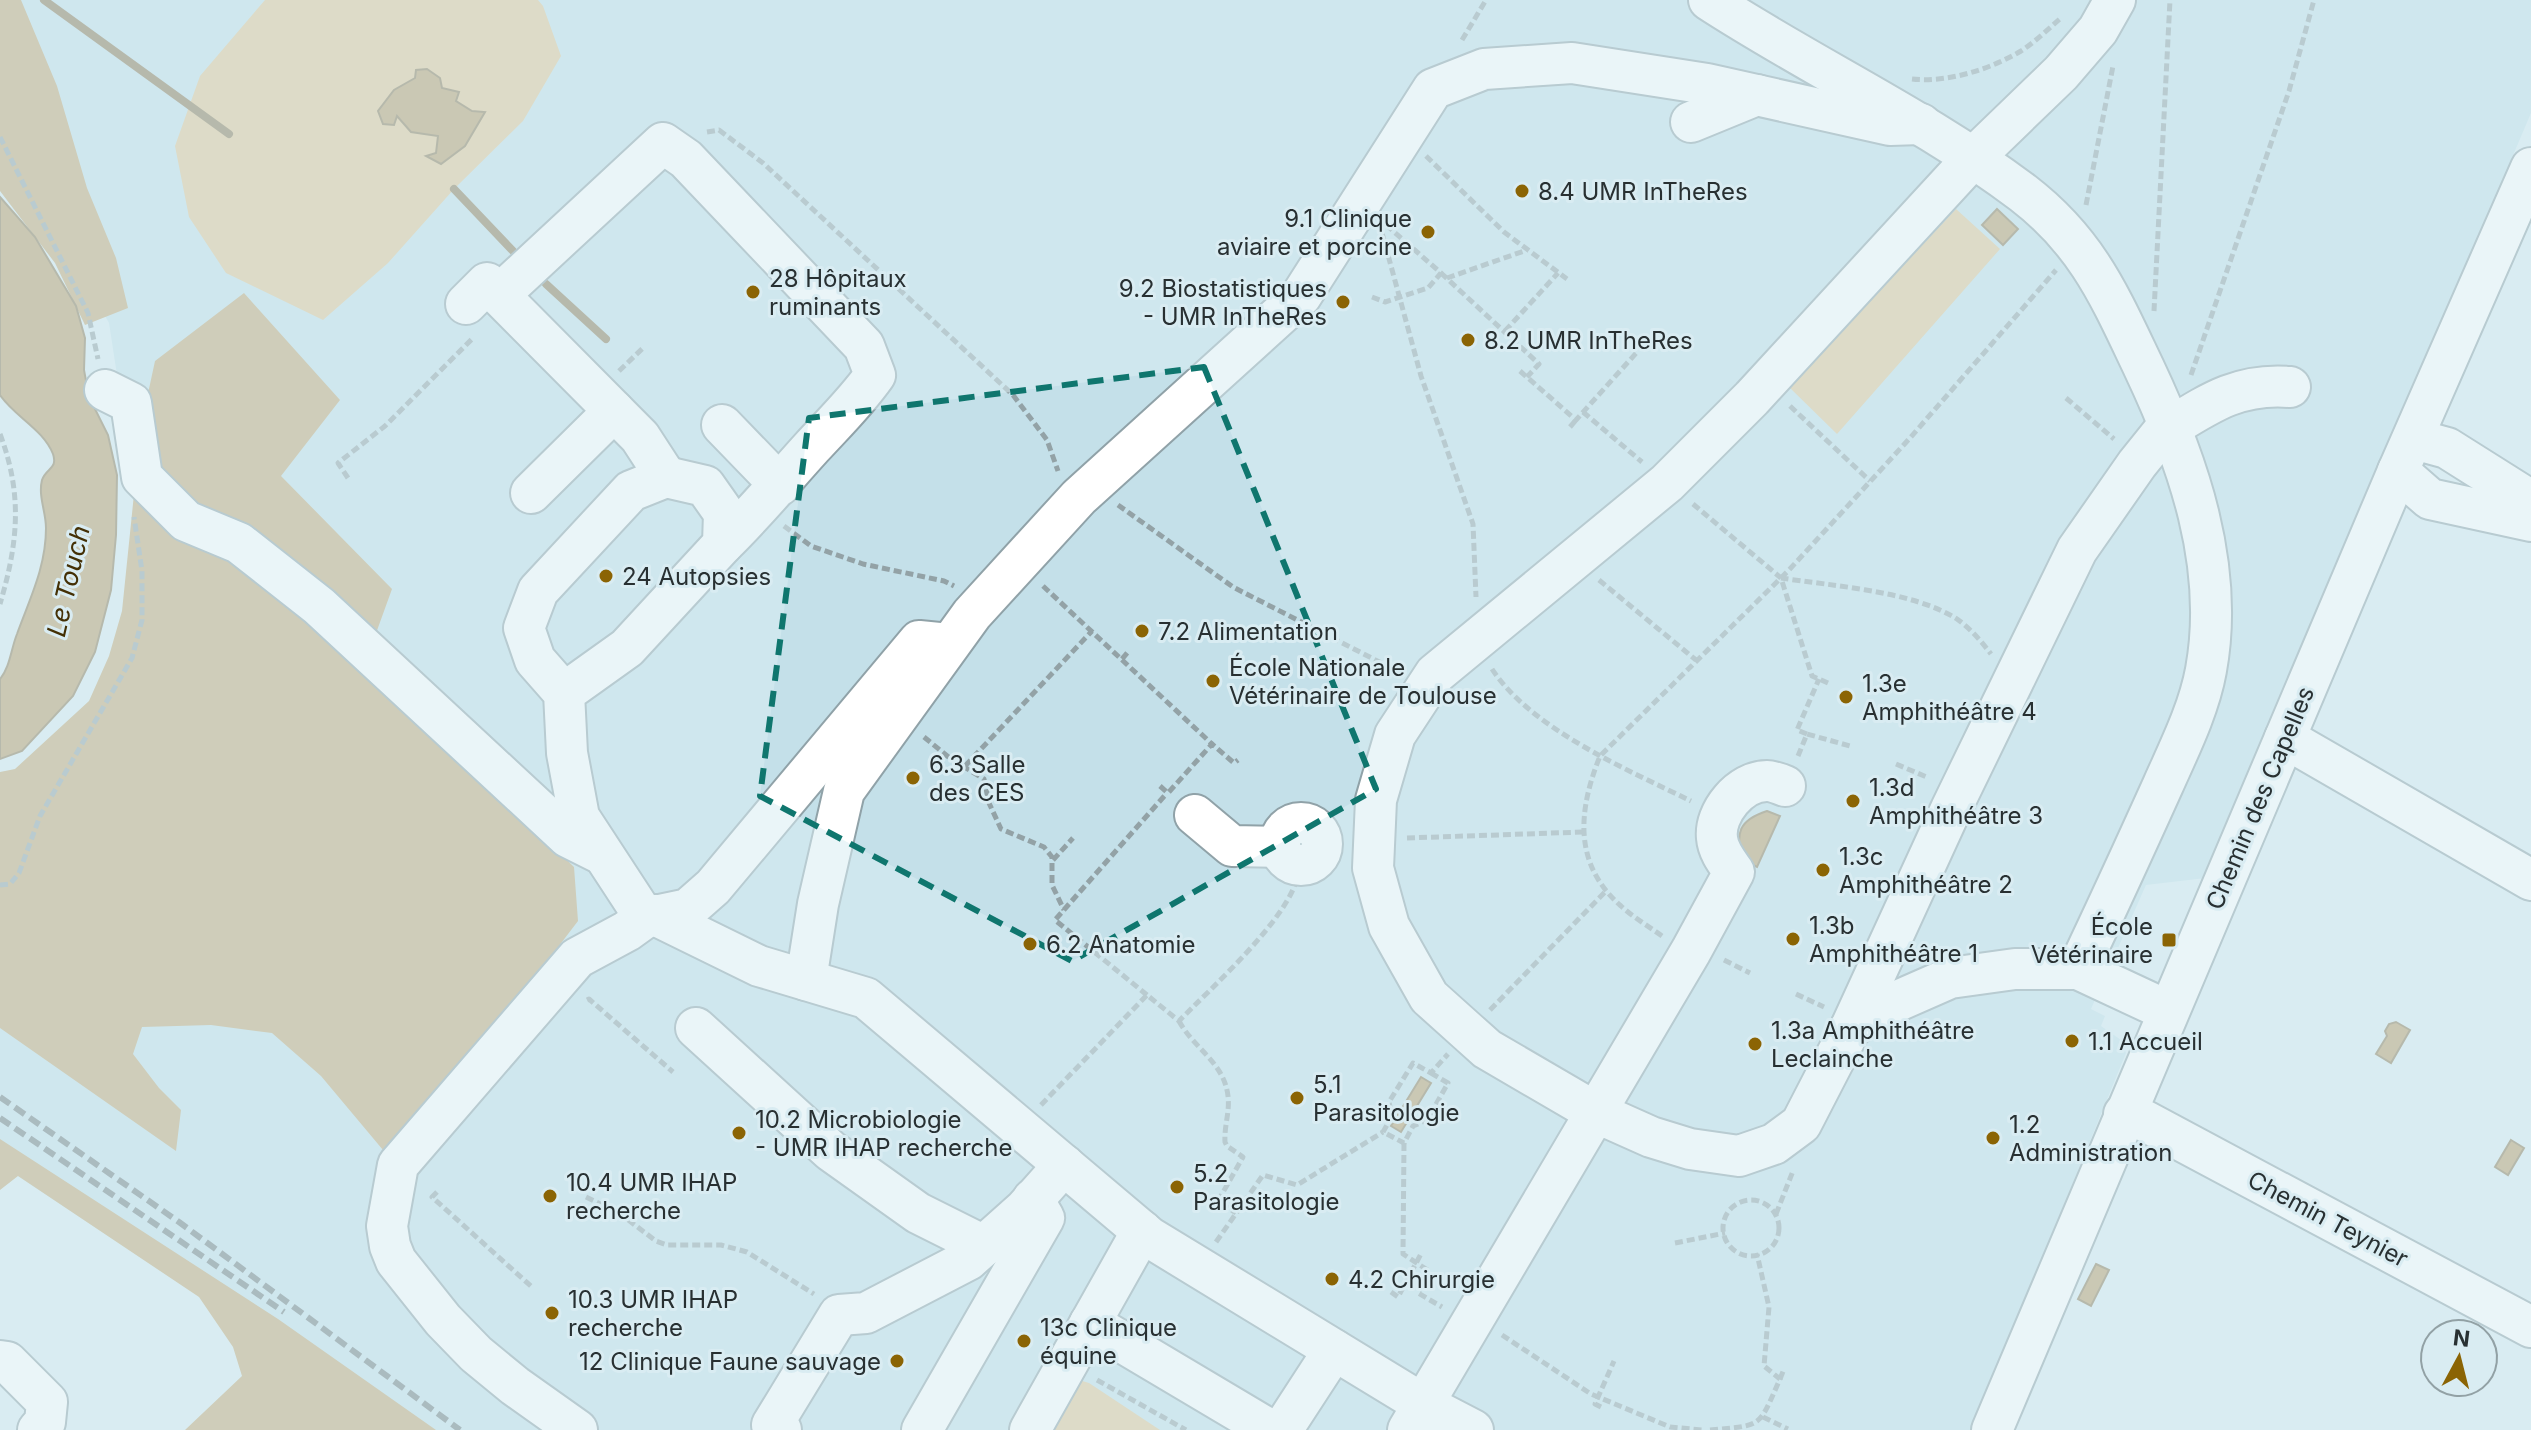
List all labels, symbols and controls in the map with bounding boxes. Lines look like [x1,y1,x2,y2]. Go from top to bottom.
place label: 8.4 UMR InTheRes [1538,177,1748,206]
marker: 8.4 UMR InTheRes [1513,182,1531,200]
place label: 9.1 Clinique aviaire et porcine [1217,204,1412,261]
marker: 9.1 Clinique aviaire et porcine [1419,223,1437,241]
place label: 28 Hôpitaux ruminants [769,264,907,321]
place label: 9.2 Biostatistiques - UMR InTheRes [1119,274,1327,331]
marker: 28 Hôpitaux ruminants [744,283,762,301]
marker: 9.2 Biostatistiques - UMR InTheRes [1334,293,1352,311]
place label: 8.2 UMR InTheRes [1484,326,1693,355]
marker: 8.2 UMR InTheRes [1459,331,1477,349]
water label: Le Touch [40,522,96,640]
place label: 24 Autopsies [622,562,771,591]
marker: 24 Autopsies [597,567,615,585]
place label: 7.2 Alimentation [1158,617,1338,646]
marker: 7.2 Alimentation [1133,622,1151,640]
place label: École Nationale Vétérinaire de Toulouse [1229,652,1497,710]
place label: 1.3e Amphithéâtre 4 [1862,669,2037,726]
marker: École Nationale Vétérinaire de Toulouse [1204,672,1222,690]
street label: Chemin des Capelles [2200,682,2320,914]
marker: 1.3e Amphithéâtre 4 [1837,688,1855,706]
place label: 6.3 Salle des CES [929,750,1025,807]
marker: 6.3 Salle des CES [904,769,922,787]
place label: 1.3d Amphithéâtre 3 [1869,773,2043,830]
marker: 1.3d Amphithéâtre 3 [1844,792,1862,810]
place label: 1.3c Amphithéâtre 2 [1839,842,2013,899]
marker: 1.3c Amphithéâtre 2 [1814,861,1832,879]
place label: 1.3b Amphithéâtre 1 [1809,911,1978,968]
place label: École Vétérinaire [2031,911,2153,969]
place label: 6.2 Anatomie [1046,930,1195,959]
marker: 1.3b Amphithéâtre 1 [1784,930,1802,948]
marker: École Vétérinaire [2160,931,2178,949]
marker: 6.2 Anatomie [1021,935,1039,953]
place label: 1.3a Amphithéâtre Leclainche [1771,1016,1975,1073]
place label: 1.1 Accueil [2088,1027,2203,1056]
marker: 1.1 Accueil [2063,1032,2081,1050]
marker: 1.3a Amphithéâtre Leclainche [1746,1035,1764,1053]
place label: 5.1 Parasitologie [1313,1070,1460,1127]
marker: 5.1 Parasitologie [1288,1089,1306,1107]
place label: 10.2 Microbiologie - UMR IHAP recherche [755,1105,1013,1162]
place label: 1.2 Administration [2009,1110,2172,1167]
marker: 10.2 Microbiologie - UMR IHAP recherche [730,1124,748,1142]
marker: 1.2 Administration [1984,1129,2002,1147]
place label: 5.2 Parasitologie [1193,1159,1340,1216]
street label: Chemin Teynier [2243,1165,2413,1273]
place label: 10.4 UMR IHAP recherche [566,1168,737,1225]
marker: 5.2 Parasitologie [1168,1178,1186,1196]
marker: 10.4 UMR IHAP recherche [541,1187,559,1205]
place label: 4.2 Chirurgie [1348,1265,1495,1294]
marker: 4.2 Chirurgie [1323,1270,1341,1288]
place label: 10.3 UMR IHAP recherche [568,1285,738,1342]
marker: 10.3 UMR IHAP recherche [543,1304,561,1322]
place label: 13c Clinique équine [1040,1313,1177,1370]
north arrow [2419,1318,2499,1398]
text: N [2452,1324,2471,1352]
marker: 13c Clinique équine [1015,1332,1033,1350]
place label: 12 Clinique Faune sauvage [579,1347,881,1376]
marker: 12 Clinique Faune sauvage [888,1352,906,1370]

